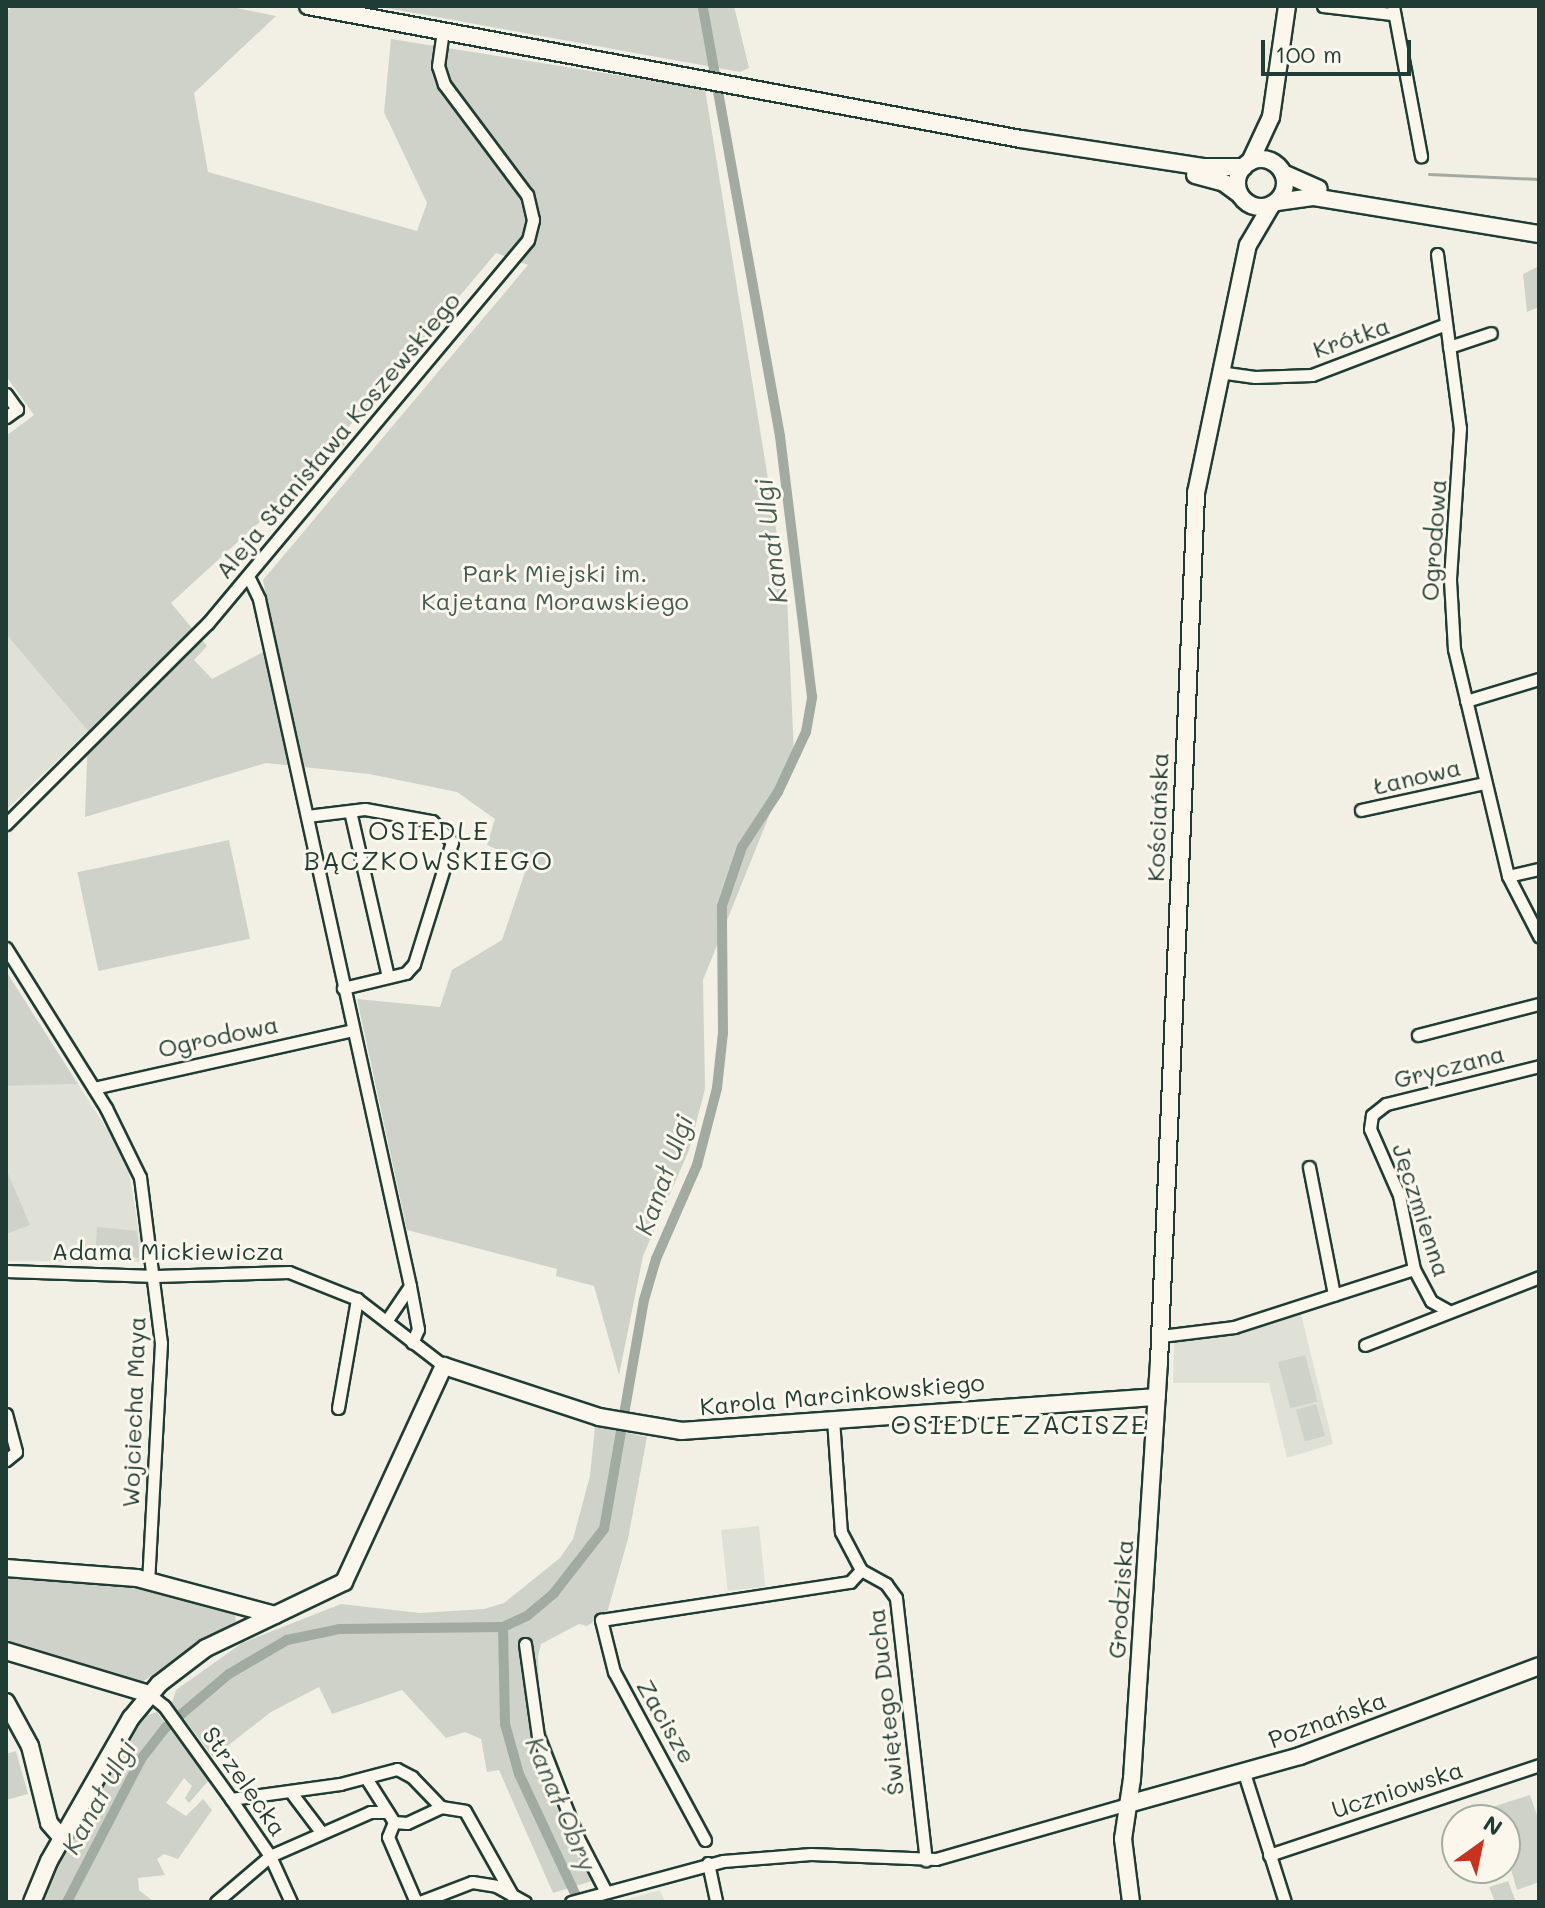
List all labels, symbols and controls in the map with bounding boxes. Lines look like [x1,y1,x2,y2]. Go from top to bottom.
scale bar [1265,24,1415,74]
text: 100 m [1275,38,1342,69]
street label: Aleja Stanisława Koszewskiego [209,286,465,584]
street label: Krótka [1309,311,1393,363]
water label: Kanał Ulgi [748,477,794,605]
street label: Ogrodowa [1414,478,1452,602]
park label: Park Miejski im. Kajetana Morawskiego [421,559,689,615]
street label: Kościańska [1140,752,1174,882]
street label: Łanowa [1371,752,1463,800]
district label: OSIEDLE BĄCZKOWSKIEGO [304,815,554,876]
street label: Ogrodowa [155,1009,281,1063]
street label: Gryczana [1391,1038,1507,1094]
water label: Kanał Ulgi [628,1111,700,1239]
street label: Jęczmienna [1387,1140,1457,1280]
street label: Adama Mickiewicza [52,1237,284,1265]
street label: Wojciecha Maya [115,1316,151,1508]
street label: Karola Marcinkowskiego [698,1367,986,1421]
district label: OSIEDLE ZACISZE [890,1409,1148,1441]
street label: Grodziska [1101,1538,1139,1660]
street label: Świętego Ducha [861,1607,909,1797]
street label: Zacisze [631,1674,703,1768]
street label: Poznańska [1264,1684,1390,1754]
street label: Strzelecka [197,1721,293,1841]
water label: Kanał Obry [519,1732,603,1876]
water label: Kanał Ulgi [55,1734,143,1860]
street label: Uczniowska [1328,1754,1466,1824]
north arrow [1441,1804,1521,1884]
text: N [1478,1808,1508,1842]

